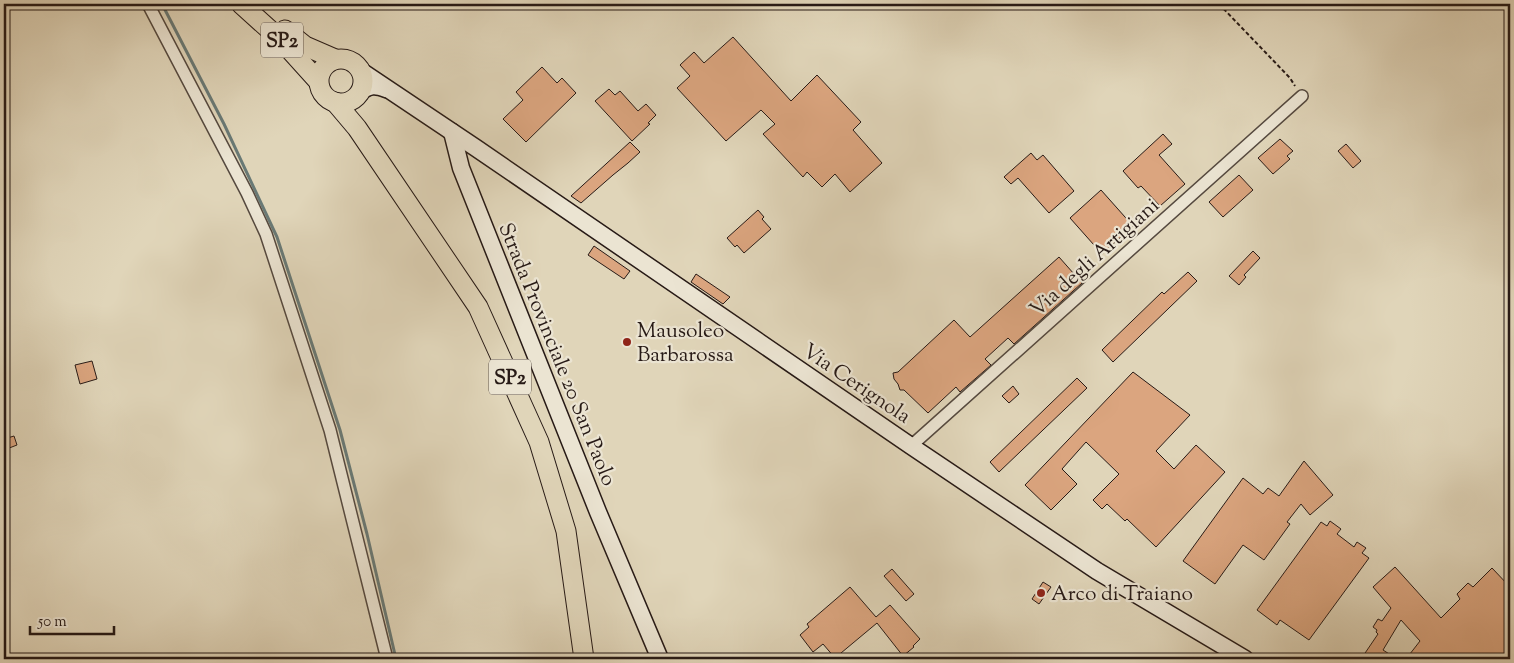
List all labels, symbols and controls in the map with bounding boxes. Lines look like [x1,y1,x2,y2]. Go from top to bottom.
road number: SP2 [261,22,303,58]
street label: Via degli Artigiani [1024,192,1167,325]
street label: Strada Provinciale 20 San Paolo [490,219,623,491]
place label: Mausoleo Barbarossa [637,317,734,371]
marker: Mausoleo Barbarossa [621,336,633,348]
street label: Via Cerignola [796,337,916,432]
road number: SP2 [489,360,531,394]
place label: Arco di Traiano [1051,580,1193,610]
marker: Arco di Traiano [1035,587,1047,599]
scale bar [30,603,114,635]
text: 50 m [37,612,67,633]

